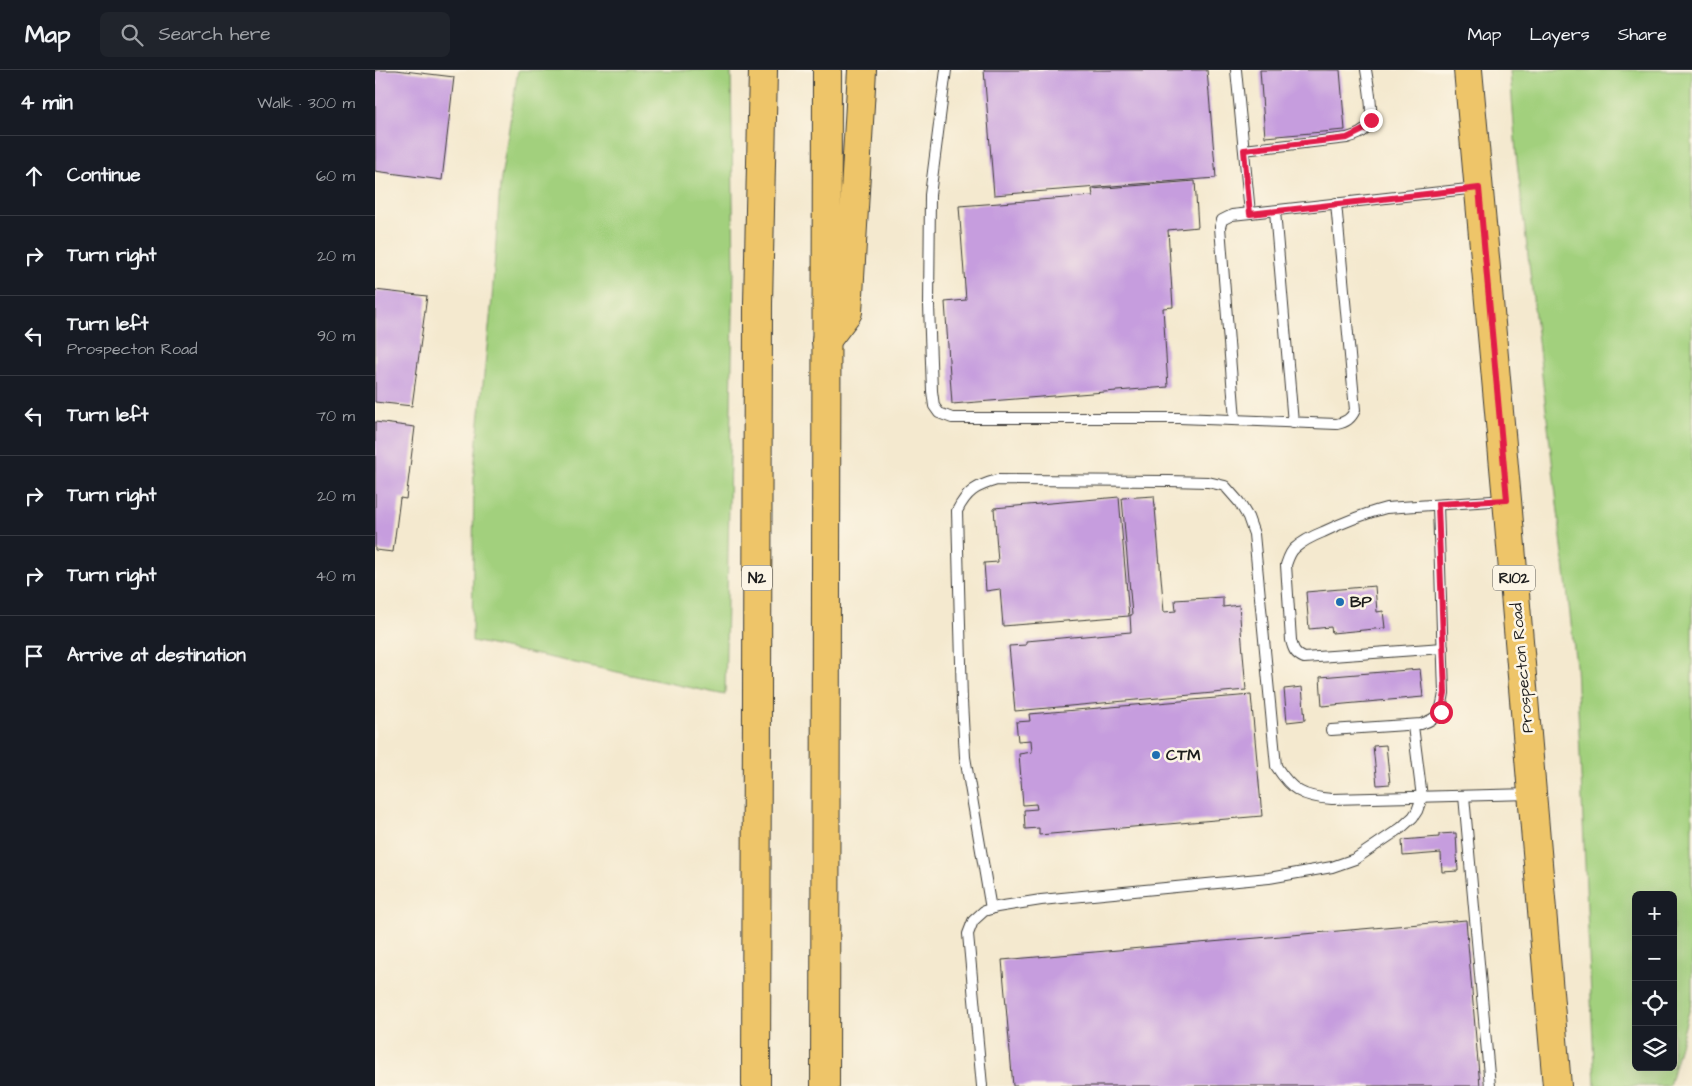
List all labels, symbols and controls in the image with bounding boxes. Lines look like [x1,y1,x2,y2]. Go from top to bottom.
search box [100,12,450,57]
text: Map [25,18,70,52]
icon: search [118,21,146,49]
text: Search here [158,21,271,48]
text: Map [1467,22,1501,47]
text: Layers [1529,22,1590,47]
text: Share [1618,22,1667,47]
text: 4 min [20,88,73,117]
text: Walk · 300 m [257,92,355,114]
route end [1360,109,1383,132]
icon: ahead [20,162,48,190]
text: Continue [67,162,141,189]
text: 60 m [316,165,355,187]
icon: right [20,242,48,270]
text: Turn right [67,242,156,269]
text: 20 m [317,245,355,267]
text: Turn left [67,311,148,338]
icon: left [20,322,48,350]
text: 90 m [317,325,355,347]
text: Prospecton Road [67,338,197,360]
icon: left [20,402,48,430]
text: Turn left [67,402,148,429]
text: 70 m [316,405,355,427]
icon: right [20,482,48,510]
text: Turn right [67,482,156,509]
text: 20 m [317,485,355,507]
icon: right [20,562,48,590]
text: Turn right [67,562,156,589]
text: 40 m [315,565,355,587]
road number: N2 [742,566,772,590]
road number: R102 [1493,566,1535,590]
place label: BP [1350,591,1372,613]
marker: BP [1334,596,1346,608]
street label: Prospecton Road [1505,602,1539,734]
icon: arrive [20,642,48,670]
text: Arrive at destination [67,642,246,669]
route start [1430,701,1453,724]
place label: CTM [1166,744,1201,766]
marker: CTM [1150,749,1162,761]
map controls [1632,891,1677,1071]
button: + [1632,891,1677,936]
button: − [1632,936,1677,981]
button: locate [1632,981,1677,1026]
button: layers [1632,1026,1677,1071]

